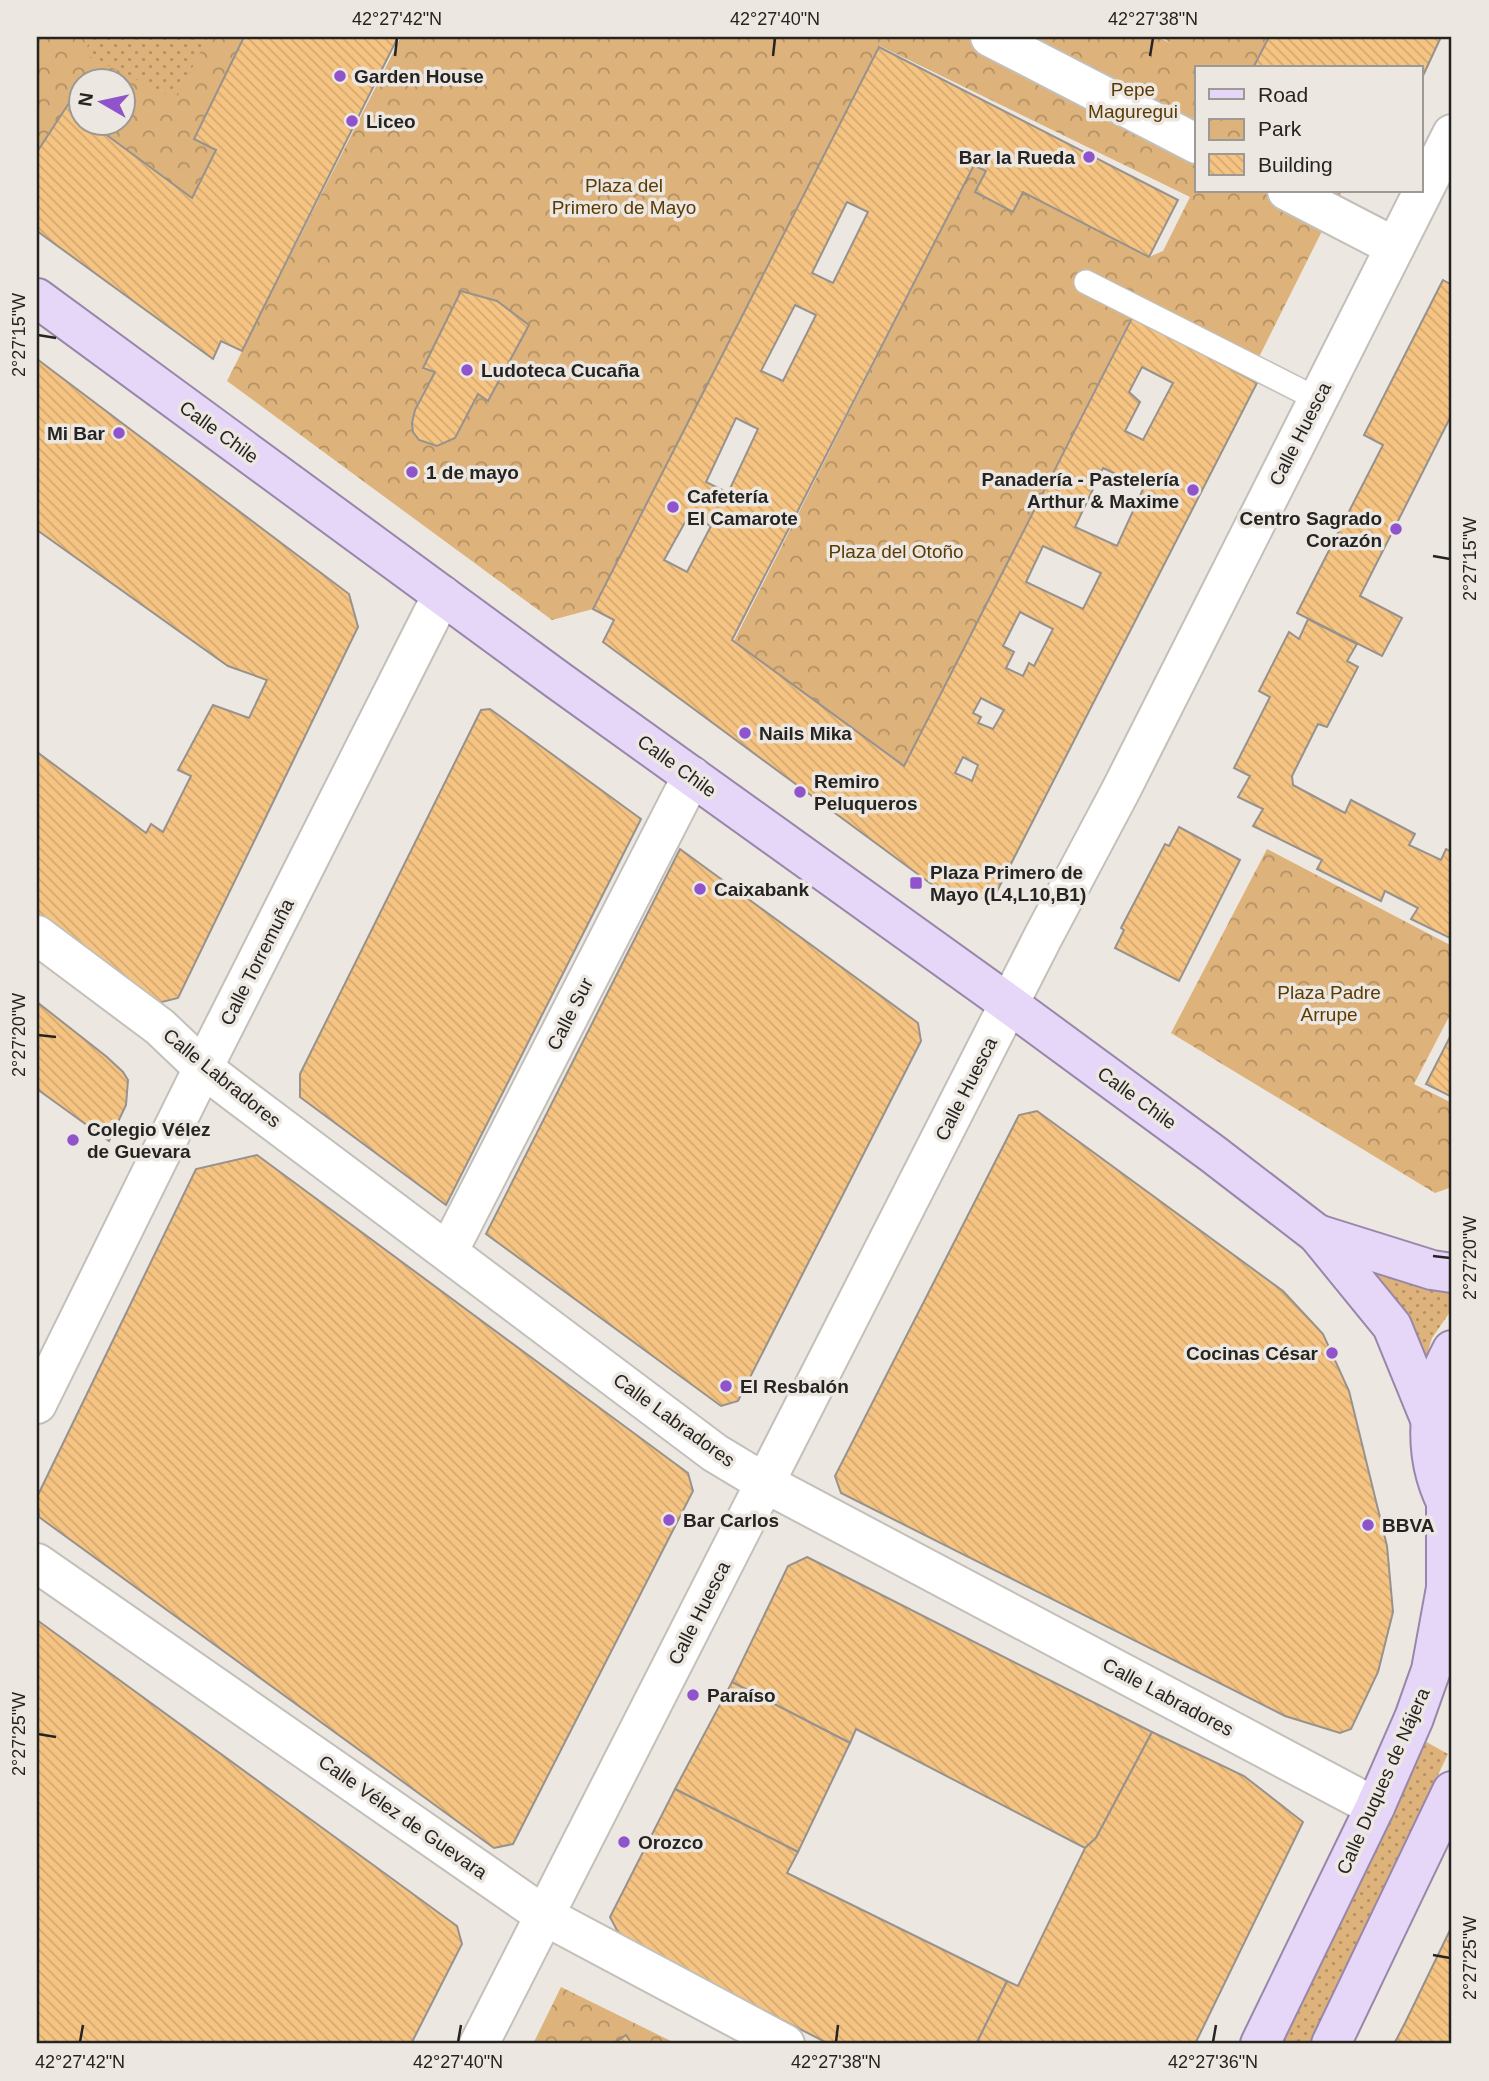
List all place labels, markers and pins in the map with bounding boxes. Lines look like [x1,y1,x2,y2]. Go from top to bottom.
place label: Garden House [354,66,484,87]
marker: Garden House [332,68,348,84]
place label: Liceo [366,111,416,132]
marker: Liceo [344,113,360,129]
place label: Bar la Rueda [959,147,1075,168]
marker: Bar la Rueda [1081,149,1097,165]
place label: Ludoteca Cucaña [481,360,640,381]
marker: Ludoteca Cucaña [459,362,475,378]
place label: Mi Bar [47,423,106,444]
marker: Mi Bar [111,425,127,441]
place label: 1 de mayo [426,462,519,483]
marker: 1 de mayo [404,464,420,480]
place label: Panadería - Pastelería Arthur & Maxime [982,469,1179,512]
marker: Panadería - Pastelería Arthur & Maxime [1185,482,1201,498]
place label: Cafetería El Camarote [687,486,798,529]
marker: Cafetería El Camarote [665,499,681,515]
place label: Centro Sagrado Corazón [1239,508,1382,551]
marker: Centro Sagrado Corazón [1388,521,1404,537]
place label: Nails Mika [759,723,852,744]
marker: Nails Mika [737,725,753,741]
place label: Remiro Peluqueros [814,771,917,814]
marker: Remiro Peluqueros [792,784,808,800]
place label: Plaza Primero de Mayo (L4,L10,B1) [930,862,1086,905]
marker: Plaza Primero de Mayo (L4,L10,B1) [908,875,924,891]
place label: Caixabank [714,879,809,900]
marker: Caixabank [692,881,708,897]
place label: Colegio Vélez de Guevara [87,1119,211,1162]
marker: Colegio Vélez de Guevara [65,1132,81,1148]
place label: Cocinas César [1186,1343,1319,1364]
marker: Cocinas César [1324,1345,1340,1361]
place label: El Resbalón [740,1376,849,1397]
marker: El Resbalón [718,1378,734,1394]
place label: Bar Carlos [683,1510,779,1531]
marker: Bar Carlos [661,1512,677,1528]
place label: BBVA [1382,1515,1435,1536]
marker: BBVA [1360,1517,1376,1533]
place label: Paraíso [707,1685,776,1706]
marker: Paraíso [685,1687,701,1703]
place label: Orozco [638,1832,703,1853]
marker: Orozco [616,1834,632,1850]

